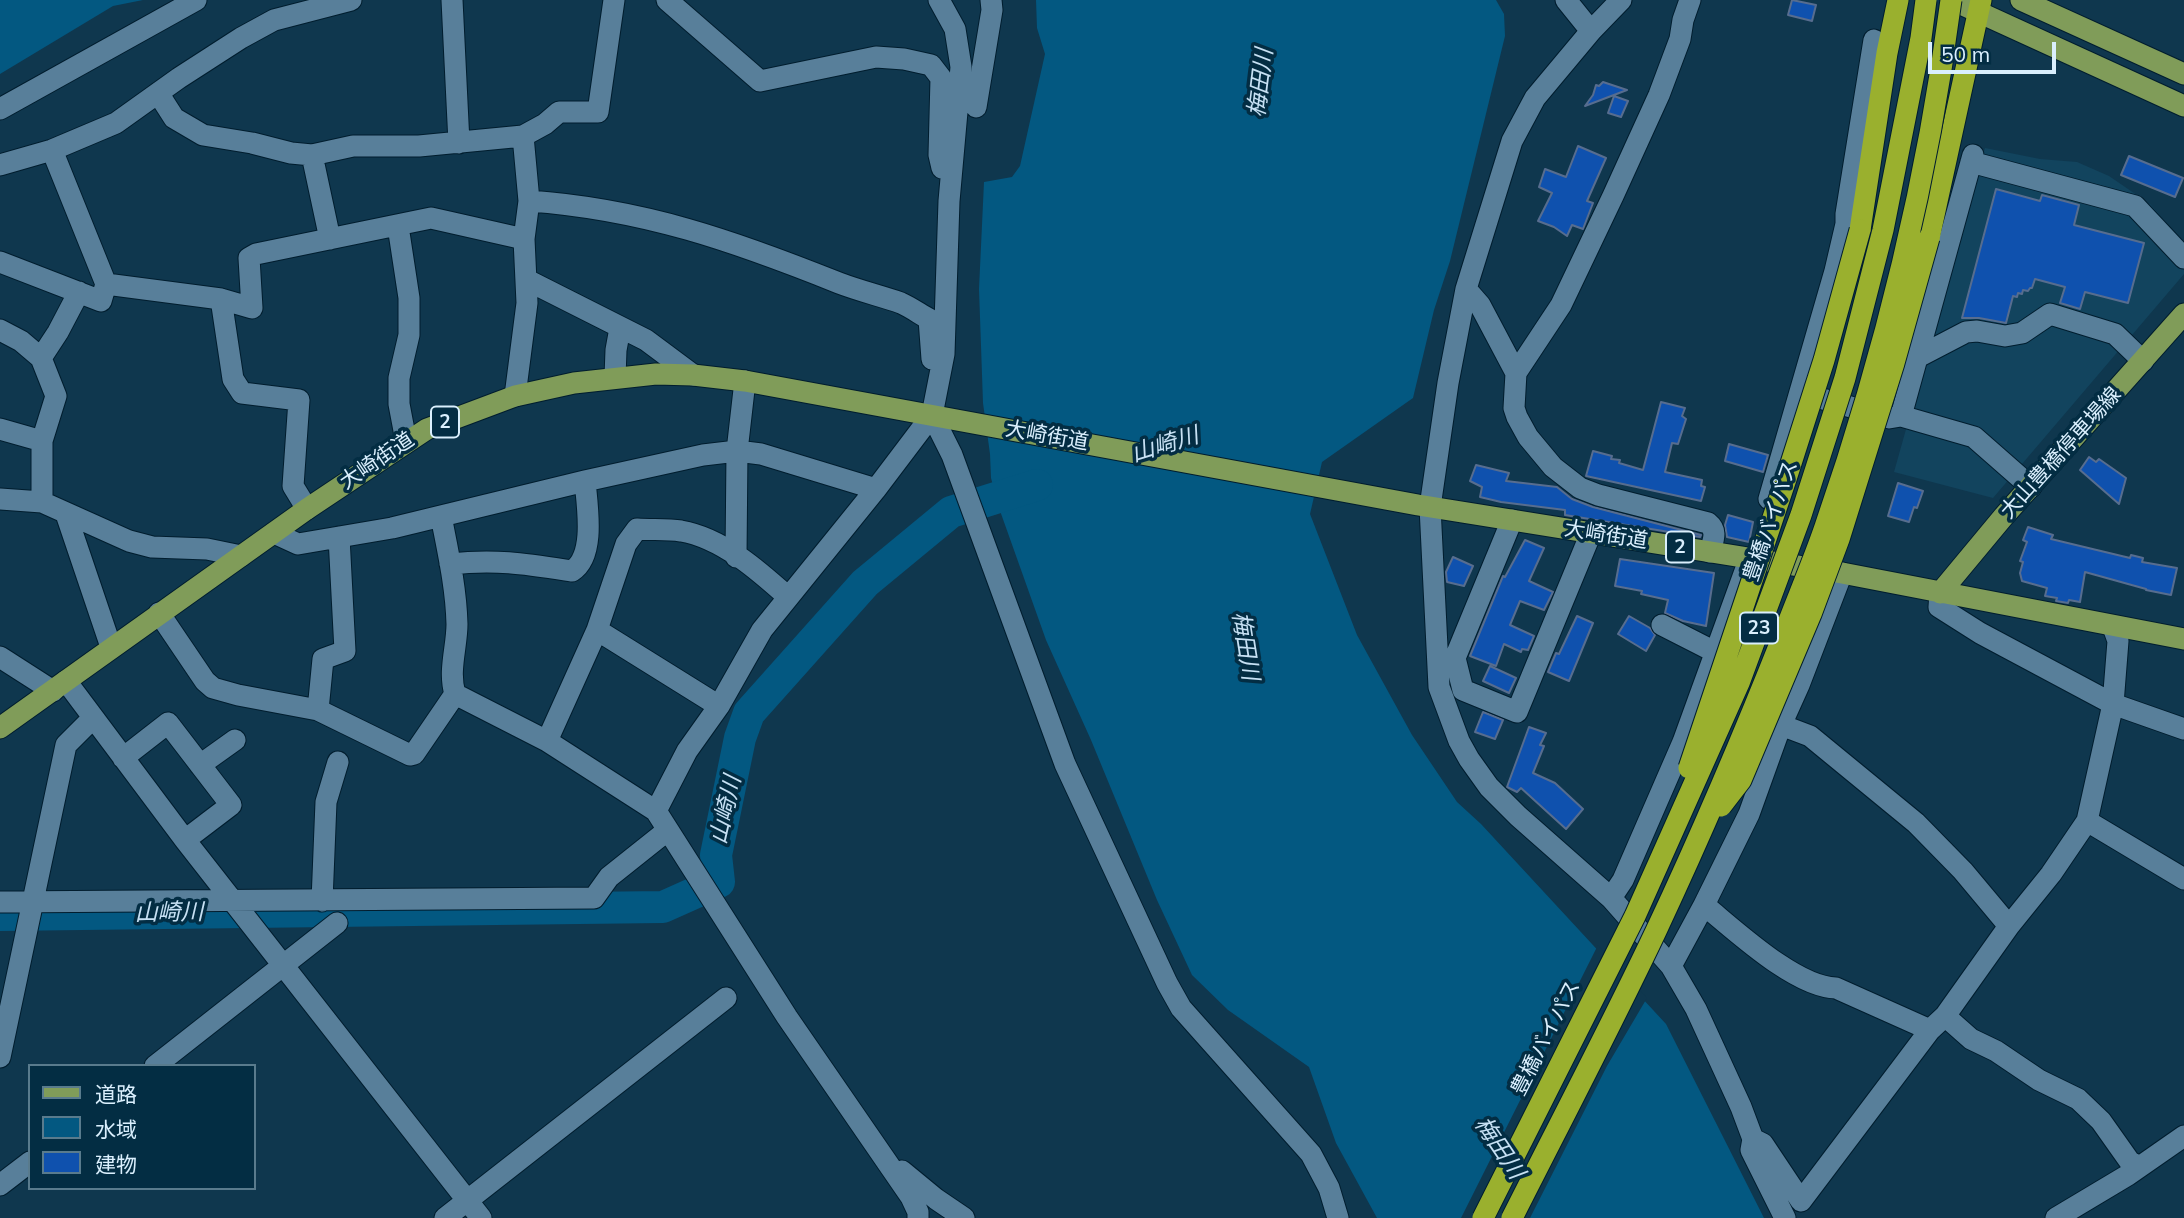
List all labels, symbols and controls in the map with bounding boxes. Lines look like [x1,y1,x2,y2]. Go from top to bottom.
scale bar [1932,28,2060,72]
text: 50 m [1941,41,1990,67]
water label: 梅田川 [1243,47,1279,119]
street label: 大山豊橋停車場線 [1995,382,2127,524]
road number: 2 [431,406,459,438]
street label: 大崎街道 [1003,416,1091,456]
water label: 山崎川 [1128,422,1202,468]
street label: 大崎街道 [335,427,419,495]
street label: 豊橋バイパス [1739,457,1803,585]
street label: 大崎街道 [1563,516,1649,554]
road number: 2 [1666,532,1694,562]
water label: 梅田川 [1226,610,1264,682]
road number: 23 [1740,612,1778,643]
water label: 山崎川 [705,773,747,847]
water label: 山崎川 [134,899,204,927]
street label: 豊橋バイパス [1506,976,1586,1100]
legend [28,1064,256,1190]
text: 道路 [95,1081,137,1107]
water label: 梅田川 [1468,1112,1530,1184]
text: 水域 [95,1116,137,1142]
text: 建物 [95,1151,137,1177]

